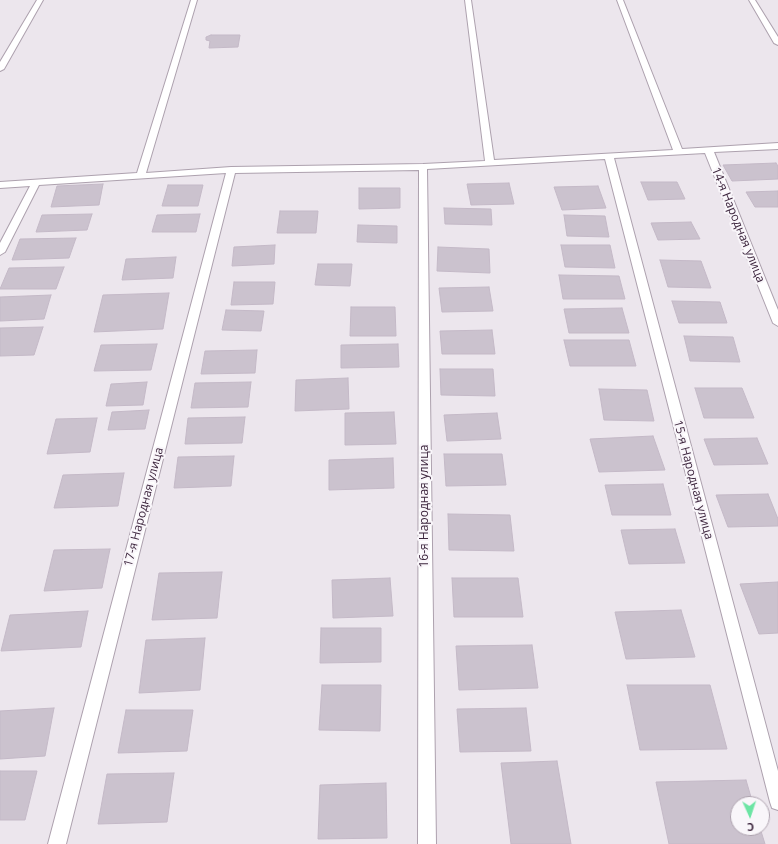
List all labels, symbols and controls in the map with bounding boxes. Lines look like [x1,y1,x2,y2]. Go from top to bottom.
street label: 14-я Народная улица [708,165,768,285]
street label: 15-я Народная улица [670,419,716,541]
street label: 16-я Народная улица [418,444,432,568]
street label: 17-я Народная улица [121,446,167,568]
north arrow [730,796,770,836]
text: С [747,820,755,835]

